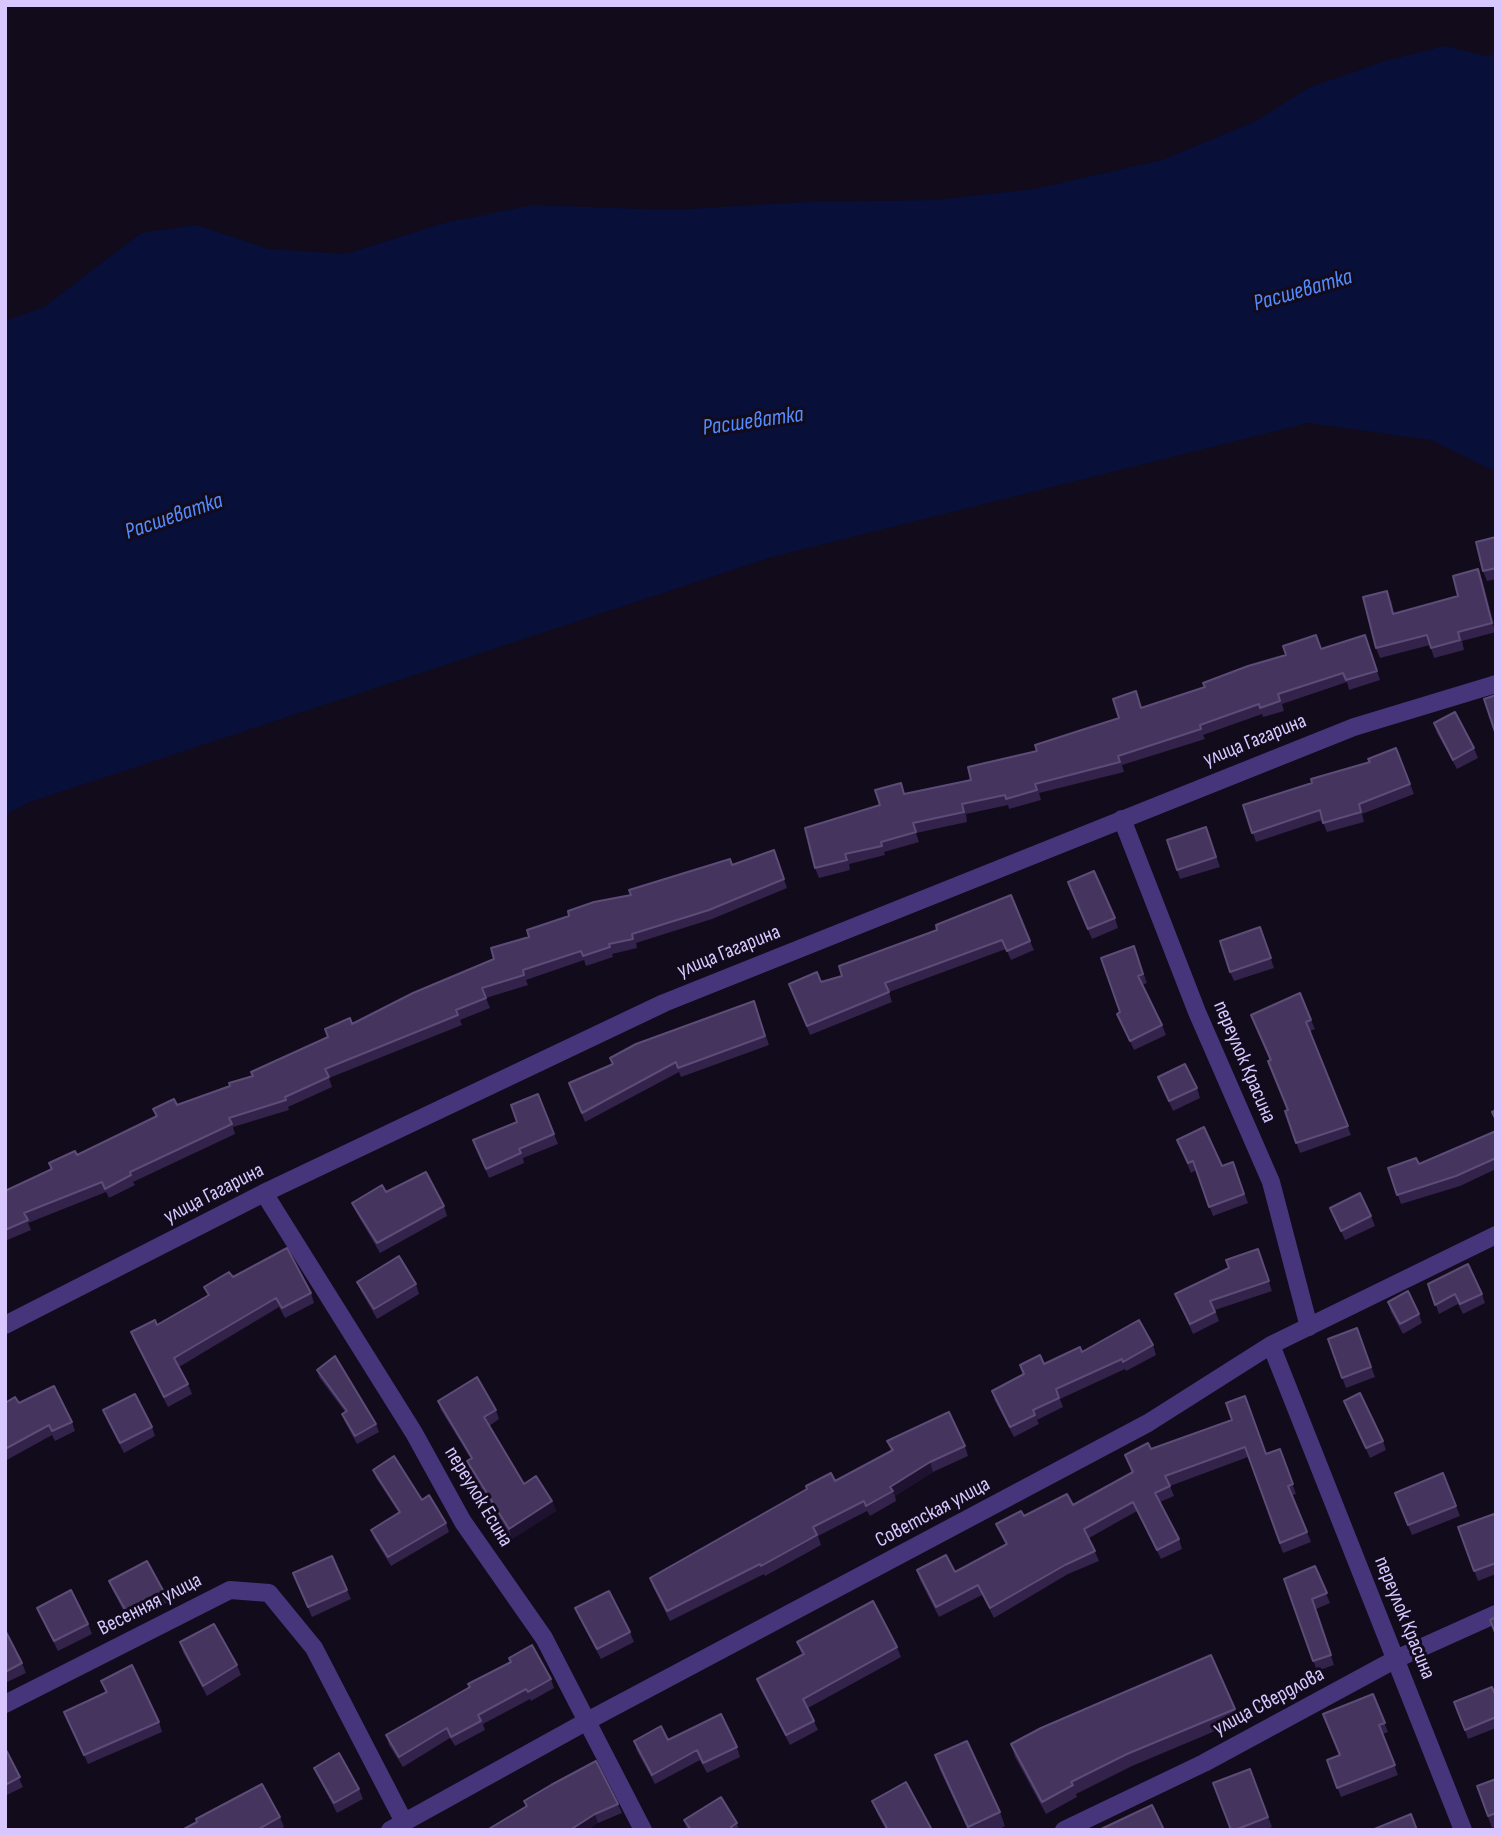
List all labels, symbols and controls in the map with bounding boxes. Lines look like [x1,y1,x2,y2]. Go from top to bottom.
water label: Расшеватка [1250,264,1356,318]
water label: Расшеватка [701,401,805,443]
water label: Расшеватка [121,487,227,547]
street label: улица Гагарина [1200,709,1310,773]
street label: улица Гагарина [674,920,784,984]
street label: переулок Красина [1207,997,1281,1127]
street label: улица Гагарина [160,1158,268,1230]
street label: переулок Есина [438,1442,518,1552]
street label: Советская улица [871,1472,995,1554]
street label: переулок Красина [1368,1553,1440,1683]
street label: Весенняя улица [94,1568,206,1642]
street label: улица Свердлова [1209,1662,1329,1742]

